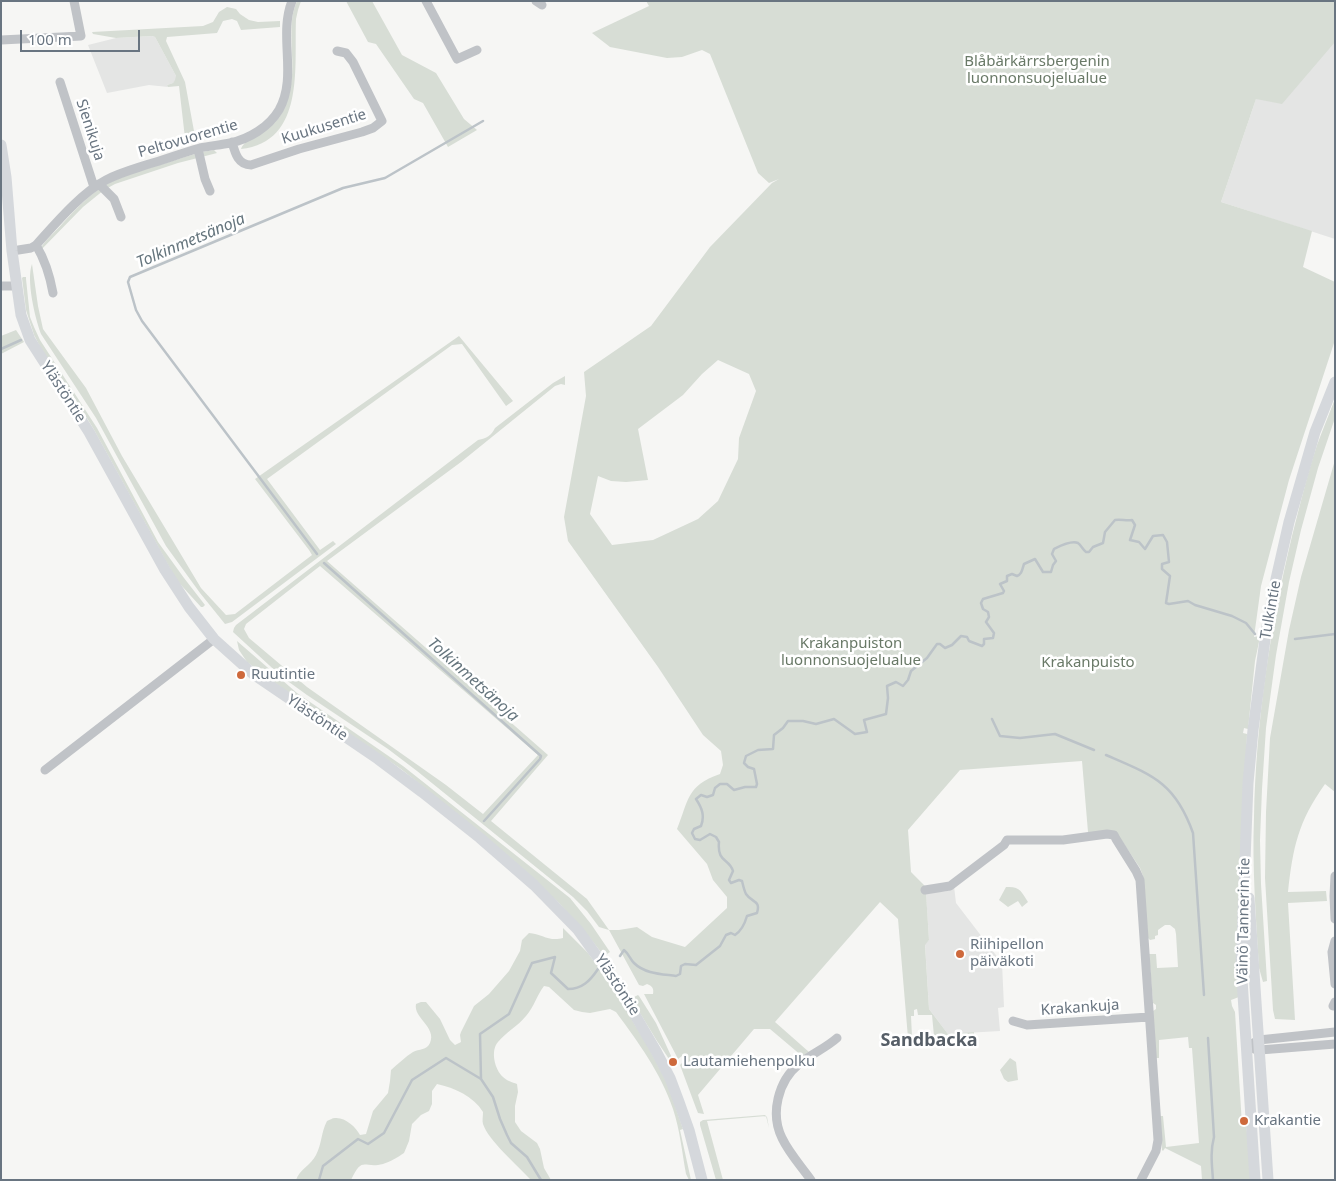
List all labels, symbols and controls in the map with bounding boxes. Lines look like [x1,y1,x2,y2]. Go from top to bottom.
scale bar [22,20,142,52]
text: 100 m [28,29,72,49]
park label: Blåbärkärrsbergenin luonnonsuojelualue [964,53,1110,88]
street label: Sienikuja [72,97,108,163]
street label: Kuukusentie [279,106,369,148]
street label: Peltovuorentie [136,116,240,162]
water label: Tolkinmetsänoja [134,209,248,273]
street label: Ylästöntie [37,358,89,426]
street label: Tulkintie [1257,579,1285,641]
water label: Tolkinmetsänoja [423,634,523,726]
park label: Krakanpuiston luonnonsuojelualue [781,635,921,670]
park label: Krakanpuisto [1041,654,1135,672]
place label: Ruutintie [251,666,315,684]
marker: Ruutintie [235,669,247,681]
street label: Ylästöntie [283,691,351,745]
street label: Väinö Tannerin tie [1234,857,1254,985]
place label: Riihipellon päiväkoti [970,936,1044,971]
marker: Riihipellon päiväkoti [954,948,966,960]
street label: Ylästöntie [591,951,643,1019]
street label: Krakankuja [1040,996,1120,1020]
district label: Sandbacka [880,1030,978,1052]
place label: Lautamiehenpolku [683,1053,815,1071]
marker: Lautamiehenpolku [667,1056,679,1068]
place label: Krakantie [1254,1112,1321,1130]
marker: Krakantie [1238,1115,1250,1127]

